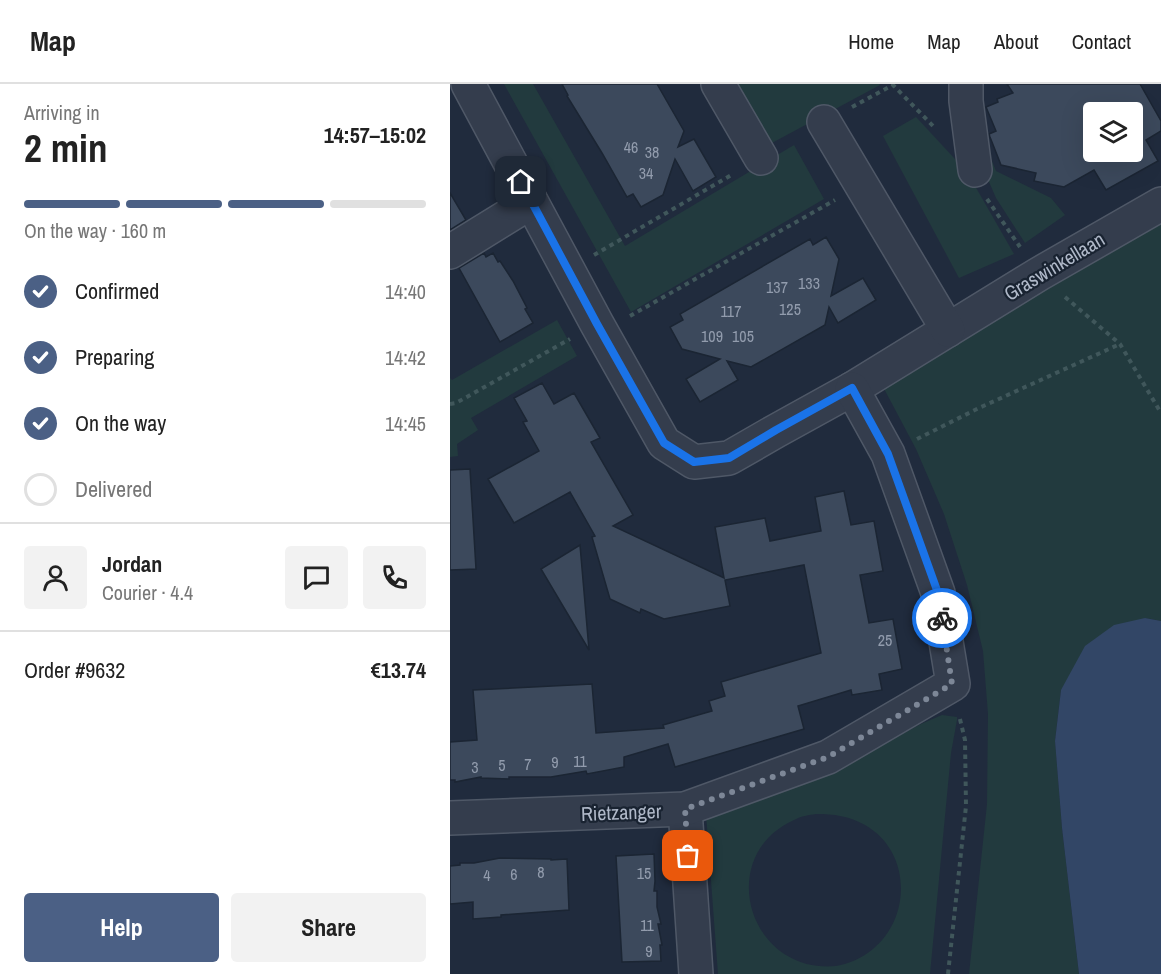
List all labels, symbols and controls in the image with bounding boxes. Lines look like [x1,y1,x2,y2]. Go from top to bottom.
text: Map [30,22,76,60]
text: Home [848,27,894,56]
text: Map [927,27,961,56]
text: About [994,27,1039,56]
text: Contact [1072,27,1131,56]
text: Arriving in [24,99,100,126]
map controls [1083,102,1143,162]
button: layers [1083,102,1143,162]
text: 14:57–15:02 [324,120,426,150]
text: 2 min [24,122,108,174]
house number: 46 [624,136,638,158]
house number: 38 [645,141,659,163]
pin [495,156,546,207]
house number: 34 [639,162,653,184]
icon: home [504,165,537,198]
text: On the way · 160 m [24,217,166,244]
street label: Graswinkellaan [999,225,1109,307]
house number: 133 [798,272,820,294]
icon: check [24,275,57,308]
text: Confirmed [75,276,159,306]
house number: 137 [766,276,788,298]
text: 14:40 [385,278,426,305]
house number: 125 [779,298,801,320]
house number: 117 [721,300,741,322]
house number: 109 [701,325,723,347]
house number: 105 [732,325,754,347]
icon: check [24,341,57,374]
text: Preparing [75,342,154,372]
text: 14:42 [385,344,426,371]
icon: check [24,407,57,440]
text: On the way [75,408,166,438]
text: 14:45 [385,410,426,437]
text: Delivered [75,474,152,504]
button: person [24,546,87,609]
button: chat [285,546,348,609]
button: phone [363,546,426,609]
text: Jordan [102,549,162,579]
text: Courier · 4.4 [102,579,193,606]
courier [912,588,972,648]
icon: bike [926,602,959,635]
house number: 25 [878,629,892,651]
text: Order #9632 [24,655,125,685]
text: €13.74 [371,655,426,685]
house number: 11 [573,750,588,772]
house number: 9 [551,751,559,773]
house number: 7 [524,753,532,775]
house number: 5 [498,754,506,776]
house number: 3 [471,756,479,778]
street label: Rietzanger [580,797,662,827]
pin [662,830,713,881]
icon: bag [671,839,704,872]
house number: 8 [537,861,545,883]
house number: 15 [637,862,651,884]
house number: 6 [510,863,518,885]
house number: 4 [483,864,491,886]
button: Help [24,893,219,962]
button: Share [231,893,426,962]
house number: 11 [640,914,655,936]
house number: 9 [645,940,653,962]

